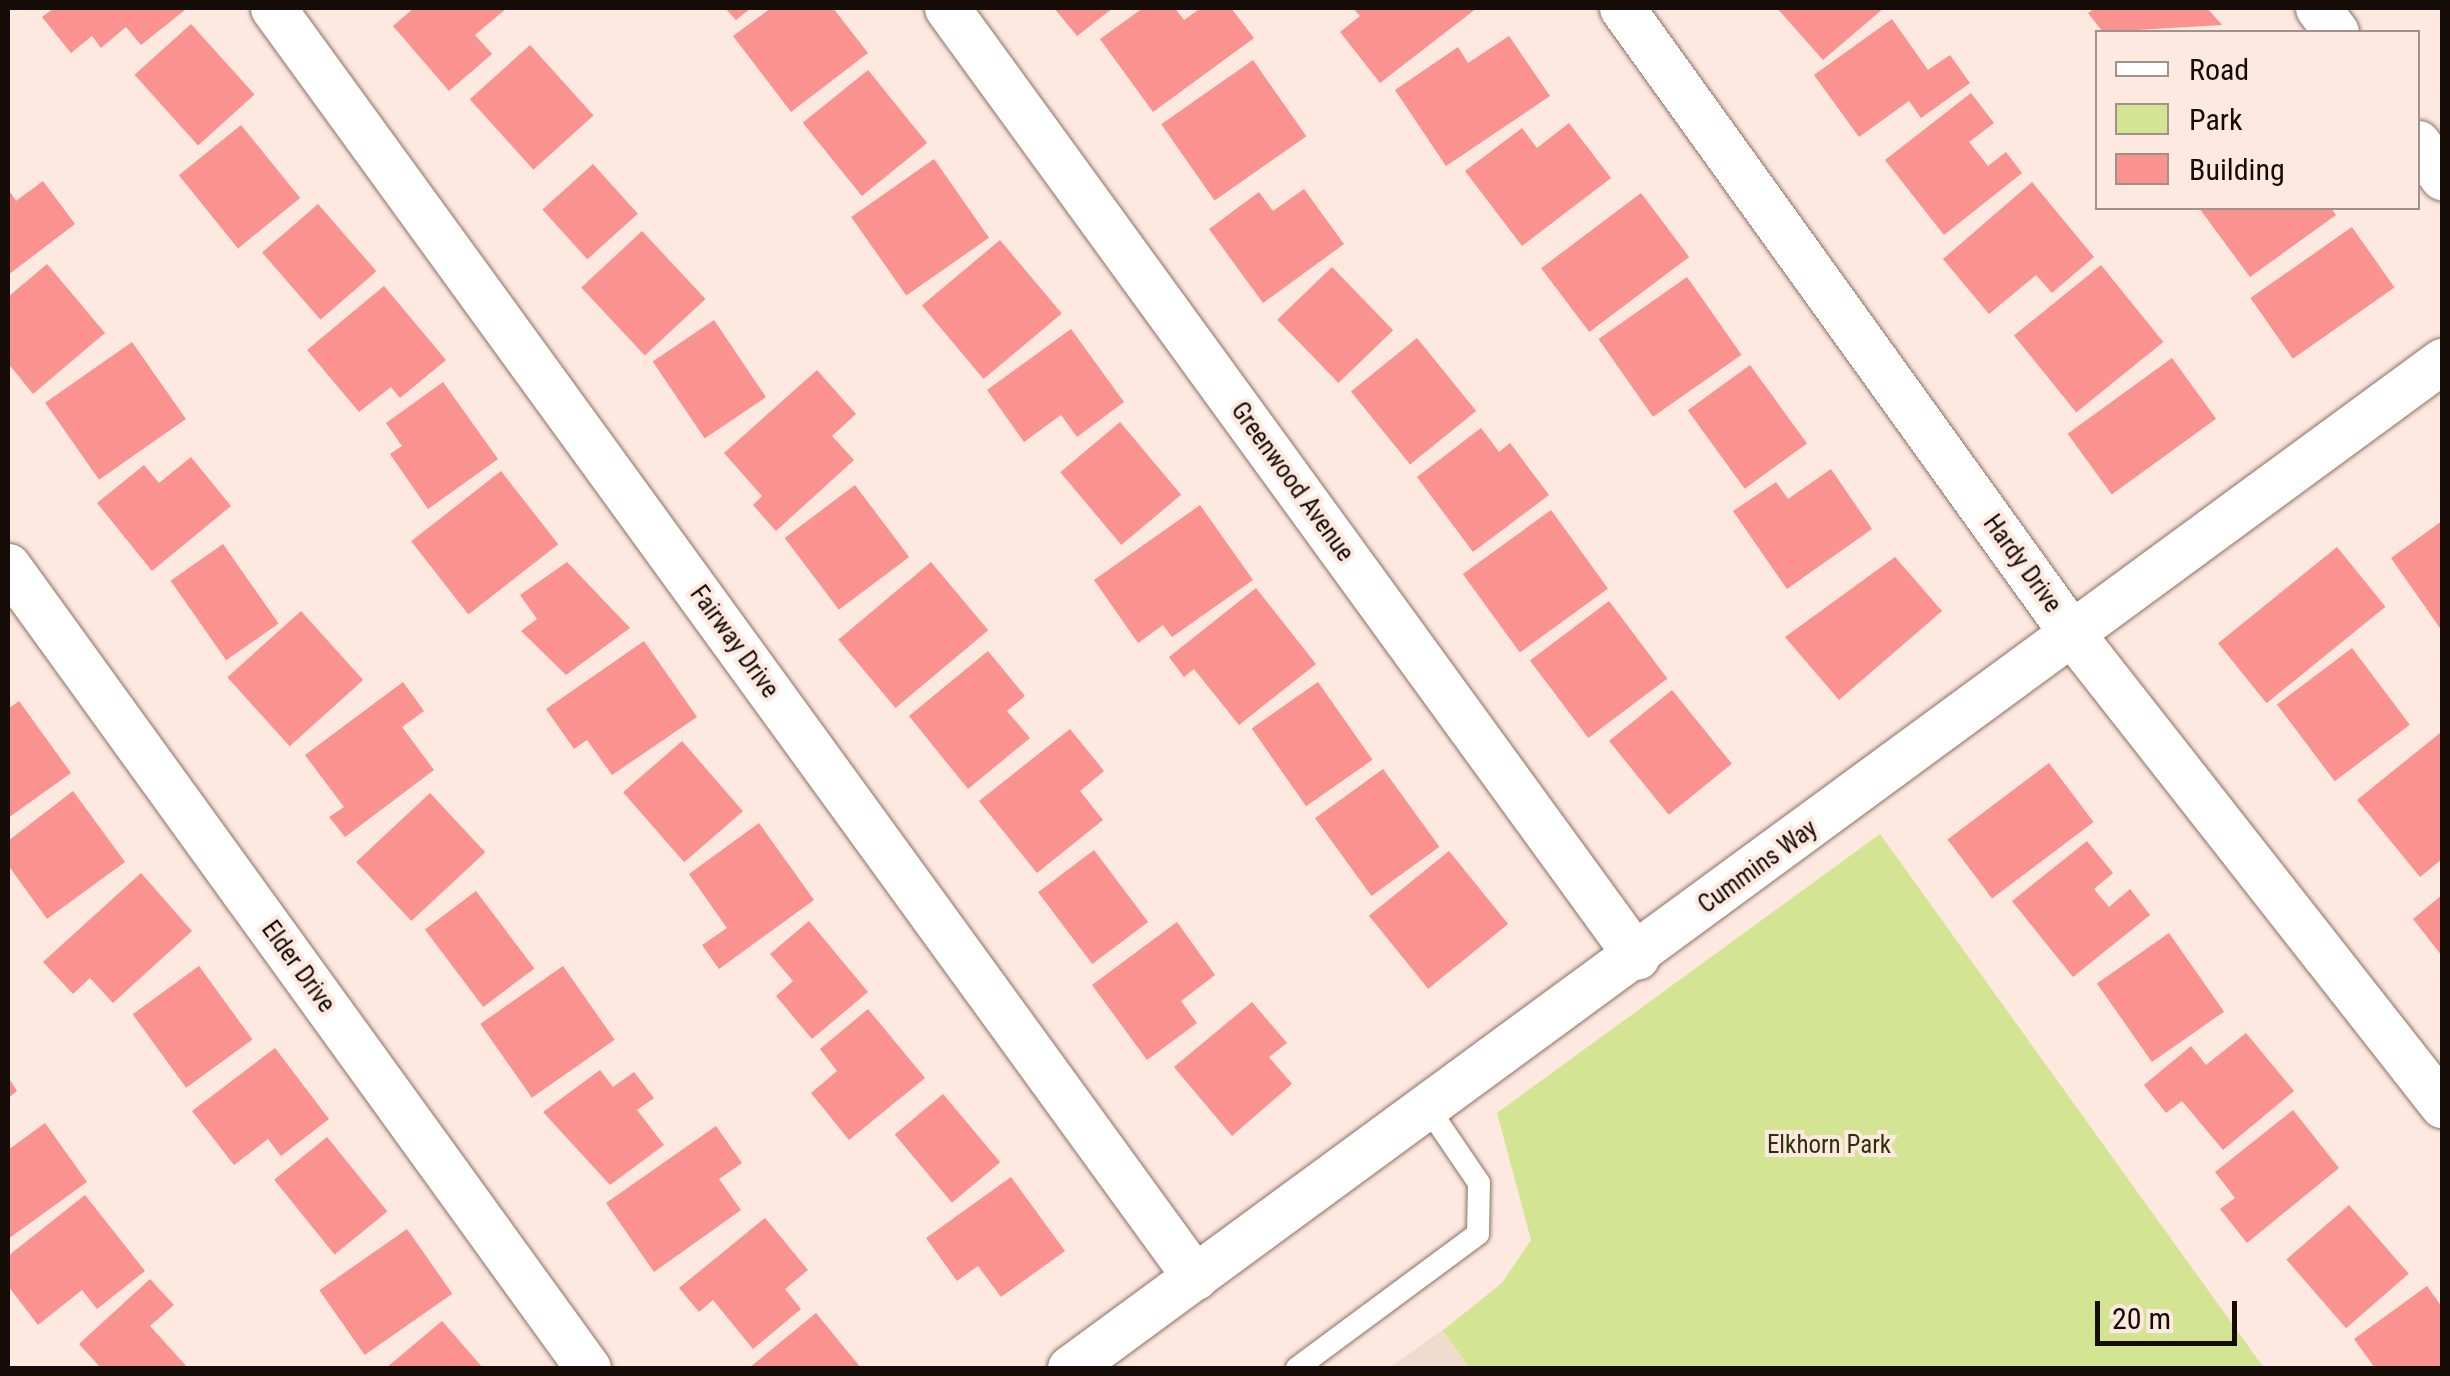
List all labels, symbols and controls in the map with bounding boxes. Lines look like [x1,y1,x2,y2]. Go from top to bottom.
legend [2095,30,2420,210]
text: Road [2189,52,2249,87]
text: Park [2189,102,2243,137]
text: Building [2189,152,2285,187]
street label: Greenwood Avenue [1224,397,1360,567]
street label: Hardy Drive [1977,509,2067,619]
street label: Fairway Drive [683,580,785,704]
street label: Cummins Way [1693,814,1823,920]
street label: Elder Drive [255,916,341,1018]
park label: Elkhorn Park [1767,1130,1891,1160]
scale bar [2100,1281,2242,1343]
text: 20 m [2112,1301,2171,1336]

